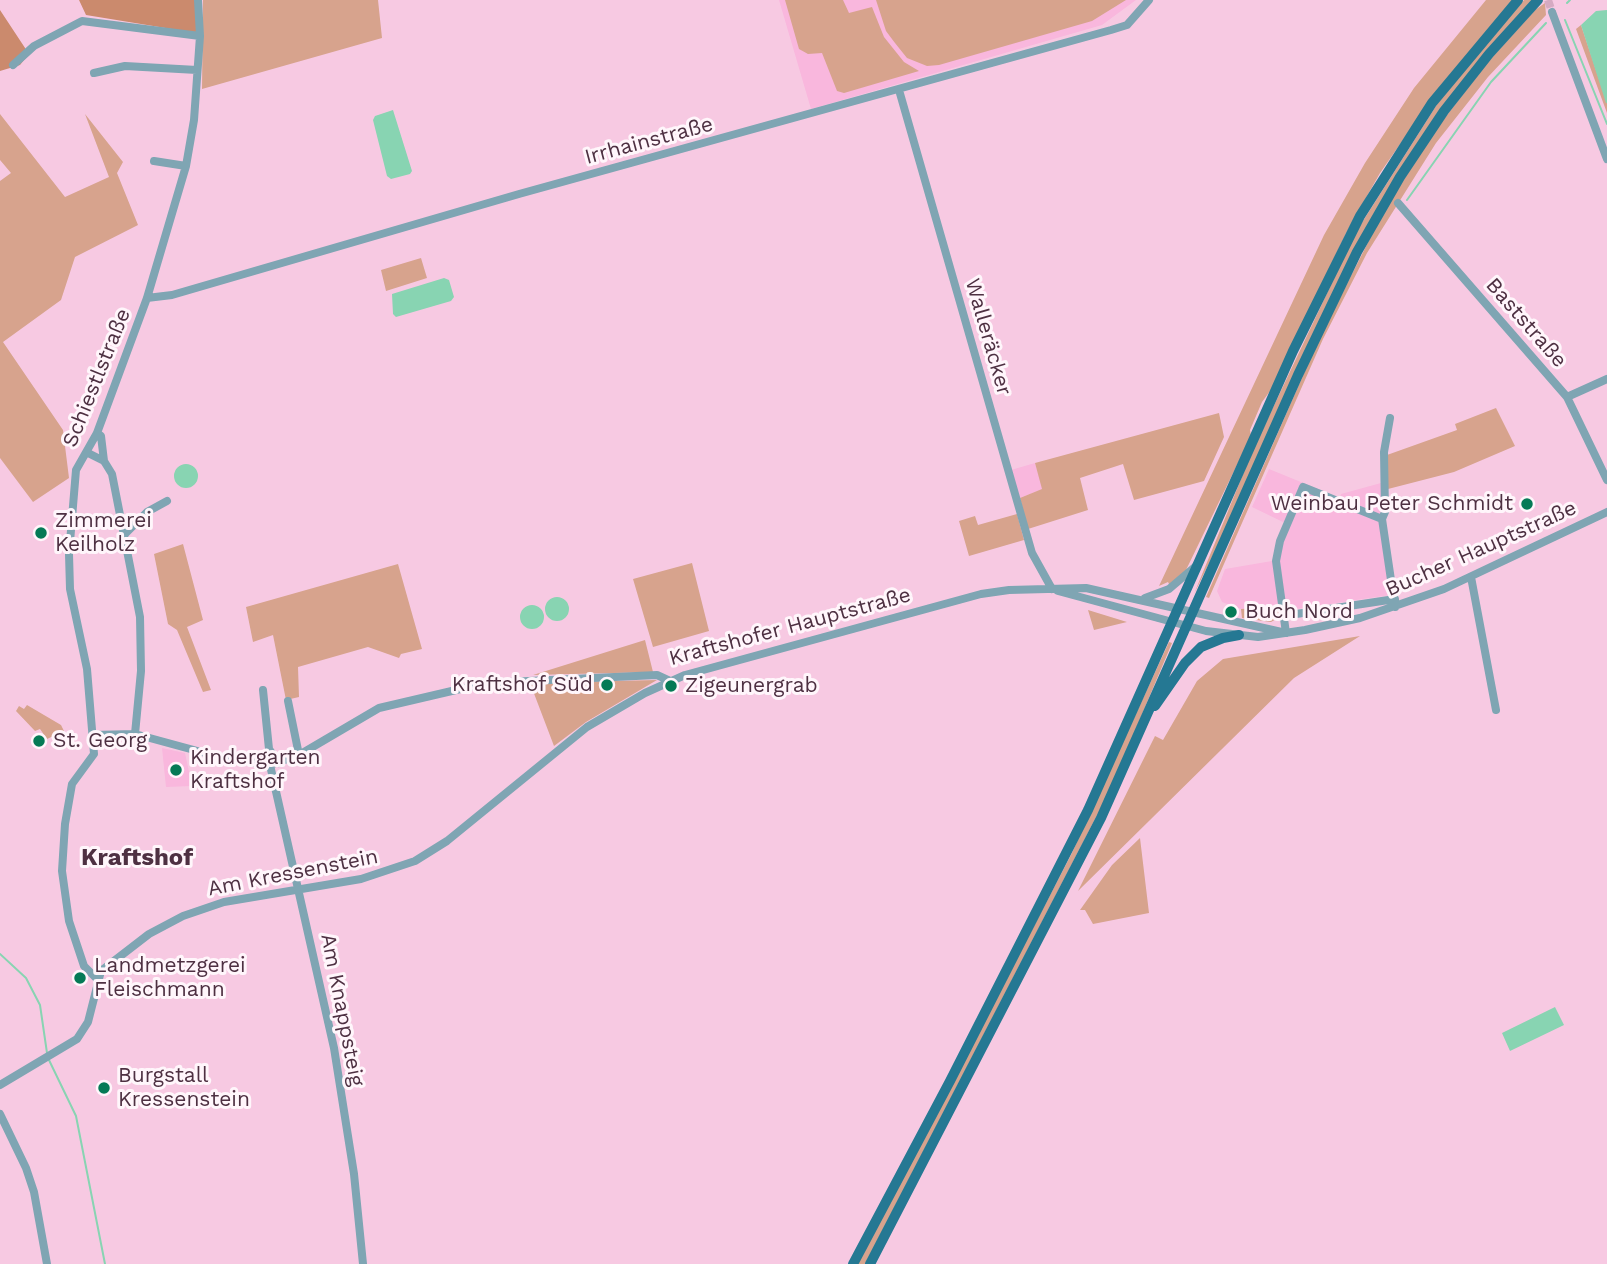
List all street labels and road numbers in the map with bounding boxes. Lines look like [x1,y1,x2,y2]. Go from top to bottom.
street label: Irrhainstraße [582,112,716,170]
street label: Baststraße [1480,273,1572,373]
street label: Walleräcker [959,276,1017,398]
street label: Schiestlstraße [58,305,136,451]
street label: Bucher Hauptstraße [1382,496,1580,602]
street label: Kraftshofer Hauptstraße [666,583,914,671]
street label: Am Kressenstein [206,844,380,902]
street label: Am Knappsteig [315,932,369,1088]

